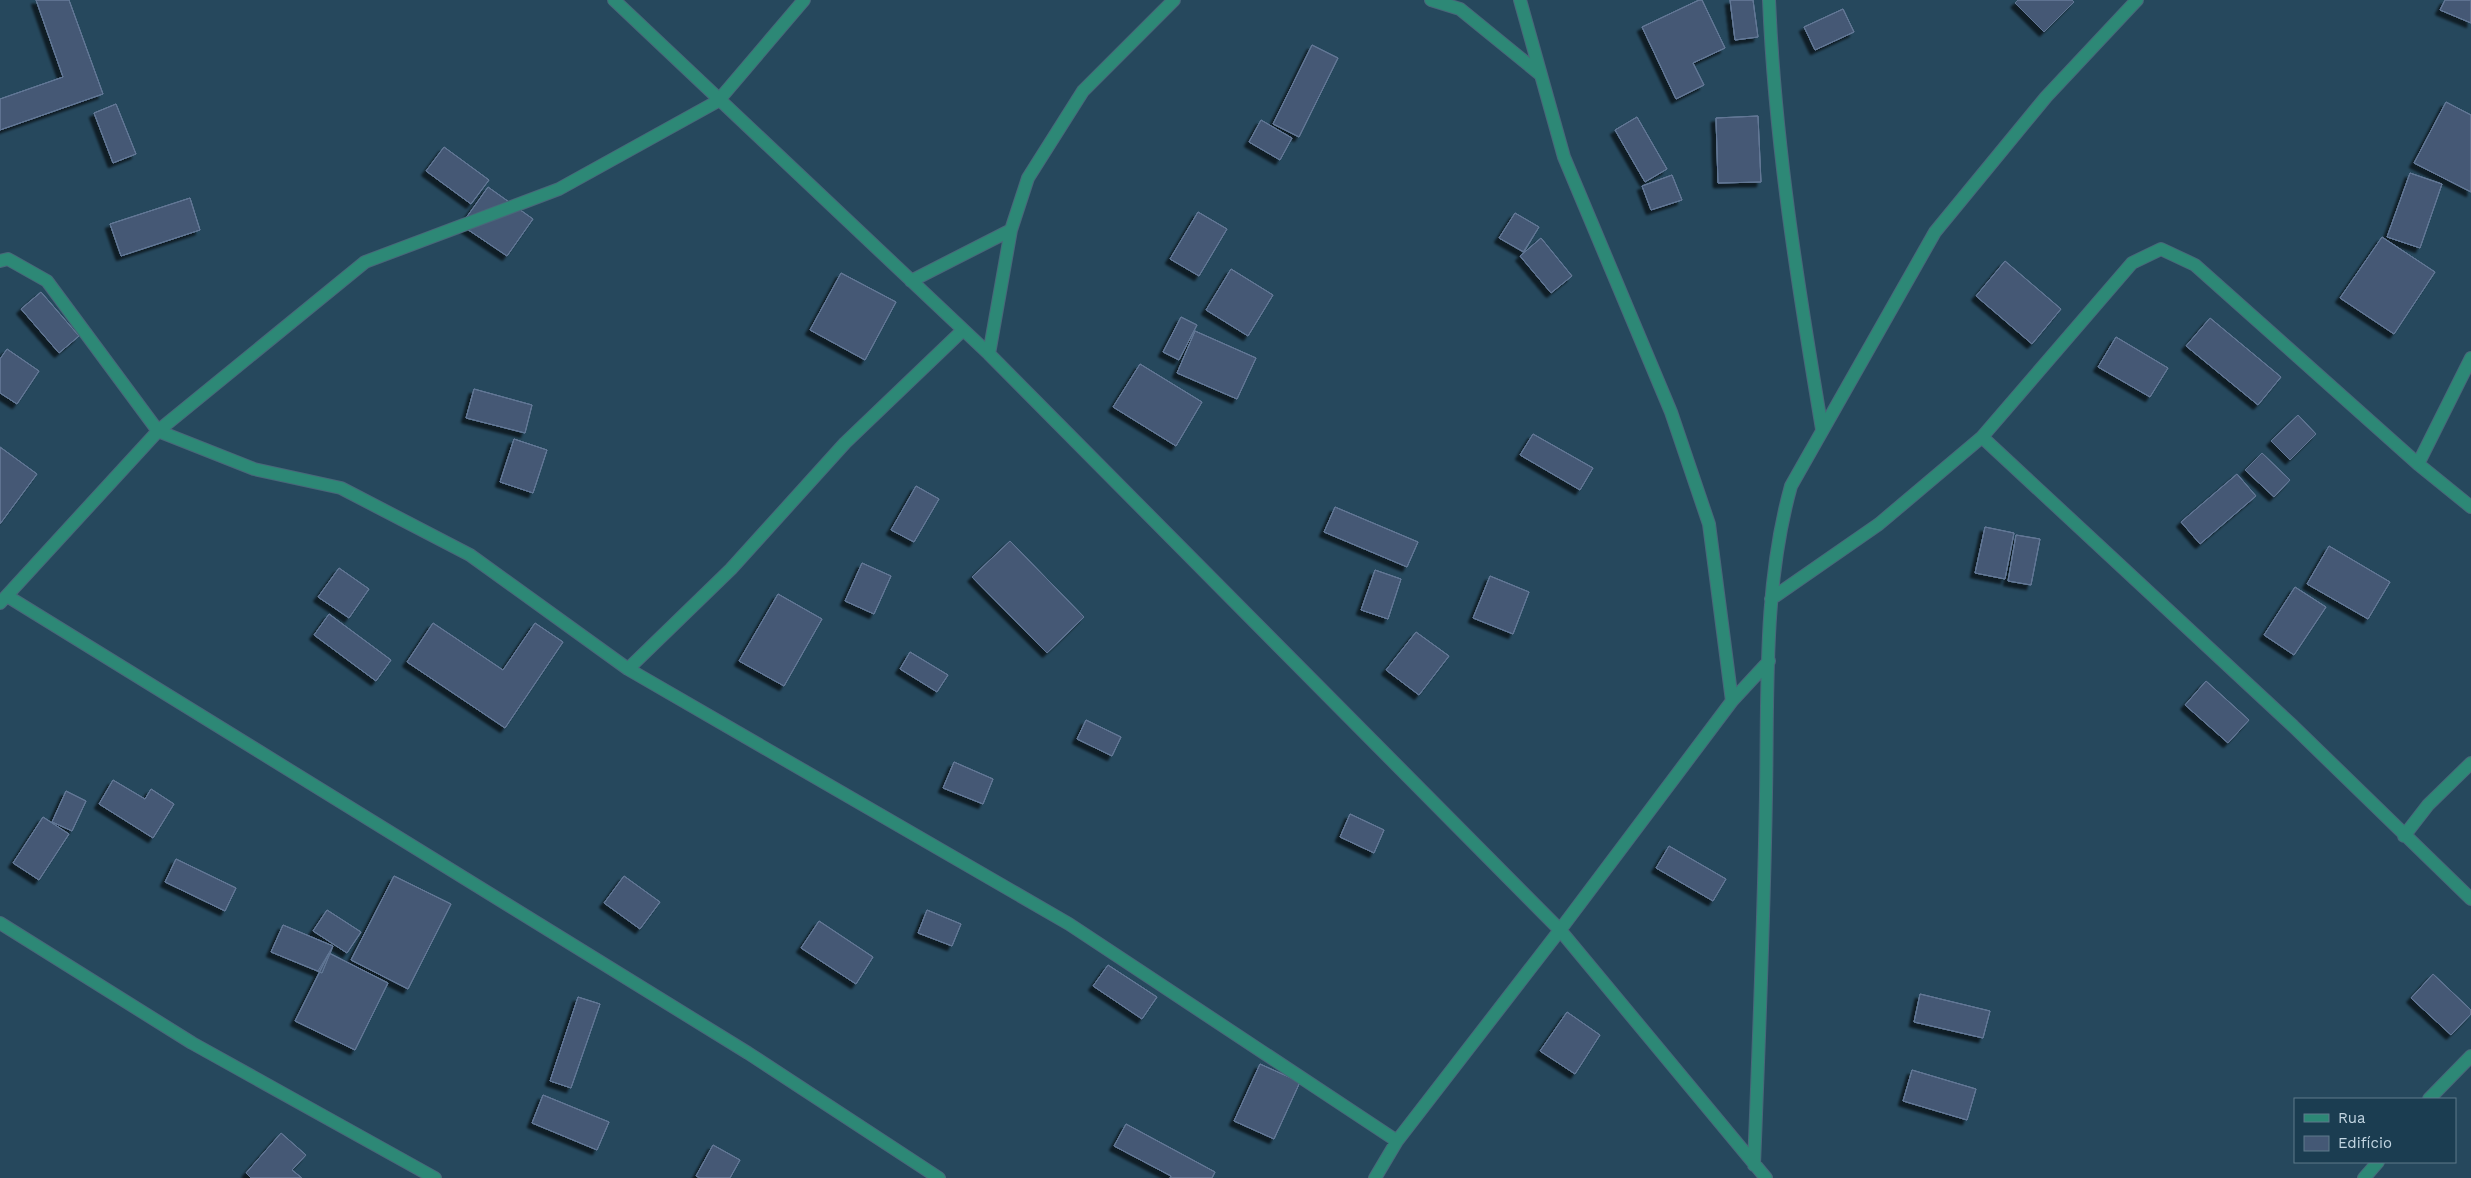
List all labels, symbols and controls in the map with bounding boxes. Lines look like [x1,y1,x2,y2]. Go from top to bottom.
legend [2294,1098,2456,1163]
text: Rua [2338,1109,2366,1127]
text: Edifício [2338,1134,2392,1152]

